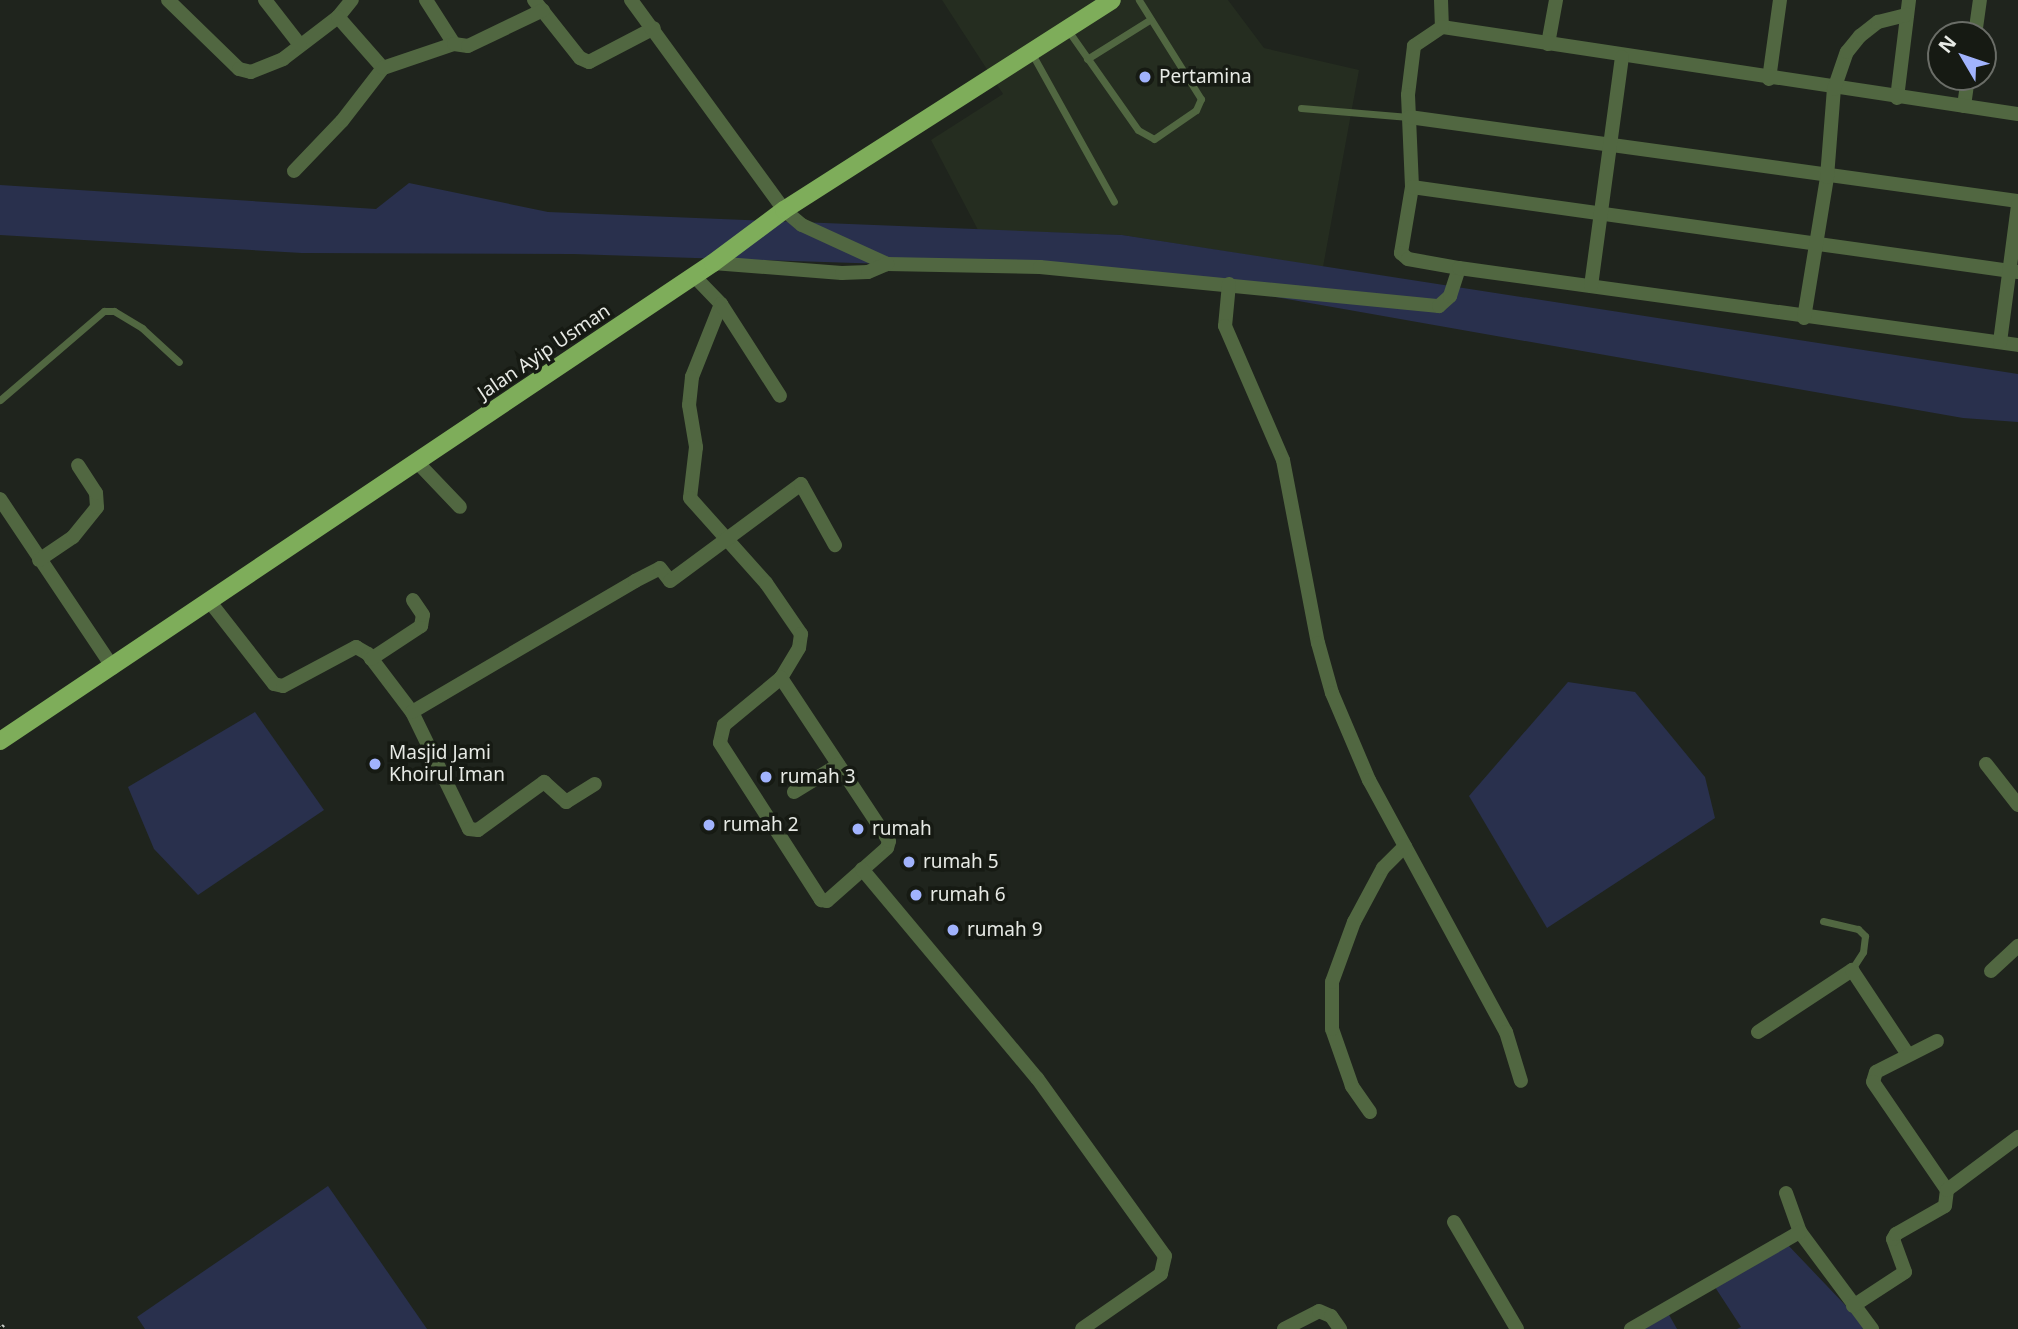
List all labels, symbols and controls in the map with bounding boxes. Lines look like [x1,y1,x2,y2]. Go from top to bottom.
north arrow [1927,21,1997,91]
text: N [1932,30,1962,58]
place label: Pertamina [1159,66,1252,88]
marker: Pertamina [1137,69,1153,85]
street label: Jalan Ayip Usman [474,299,614,405]
place label: Masjid Jami Khoirul Iman [389,742,505,786]
marker: Masjid Jami Khoirul Iman [367,756,383,772]
place label: rumah 3 [780,766,856,788]
marker: rumah 3 [758,769,774,785]
place label: rumah 2 [723,814,799,836]
marker: rumah 2 [701,817,717,833]
place label: rumah [872,818,932,840]
marker: rumah [850,821,866,837]
place label: rumah 5 [923,851,999,873]
marker: rumah 5 [901,854,917,870]
place label: rumah 6 [930,884,1006,906]
marker: rumah 6 [908,887,924,903]
place label: rumah 9 [967,919,1043,941]
marker: rumah 9 [945,922,961,938]

